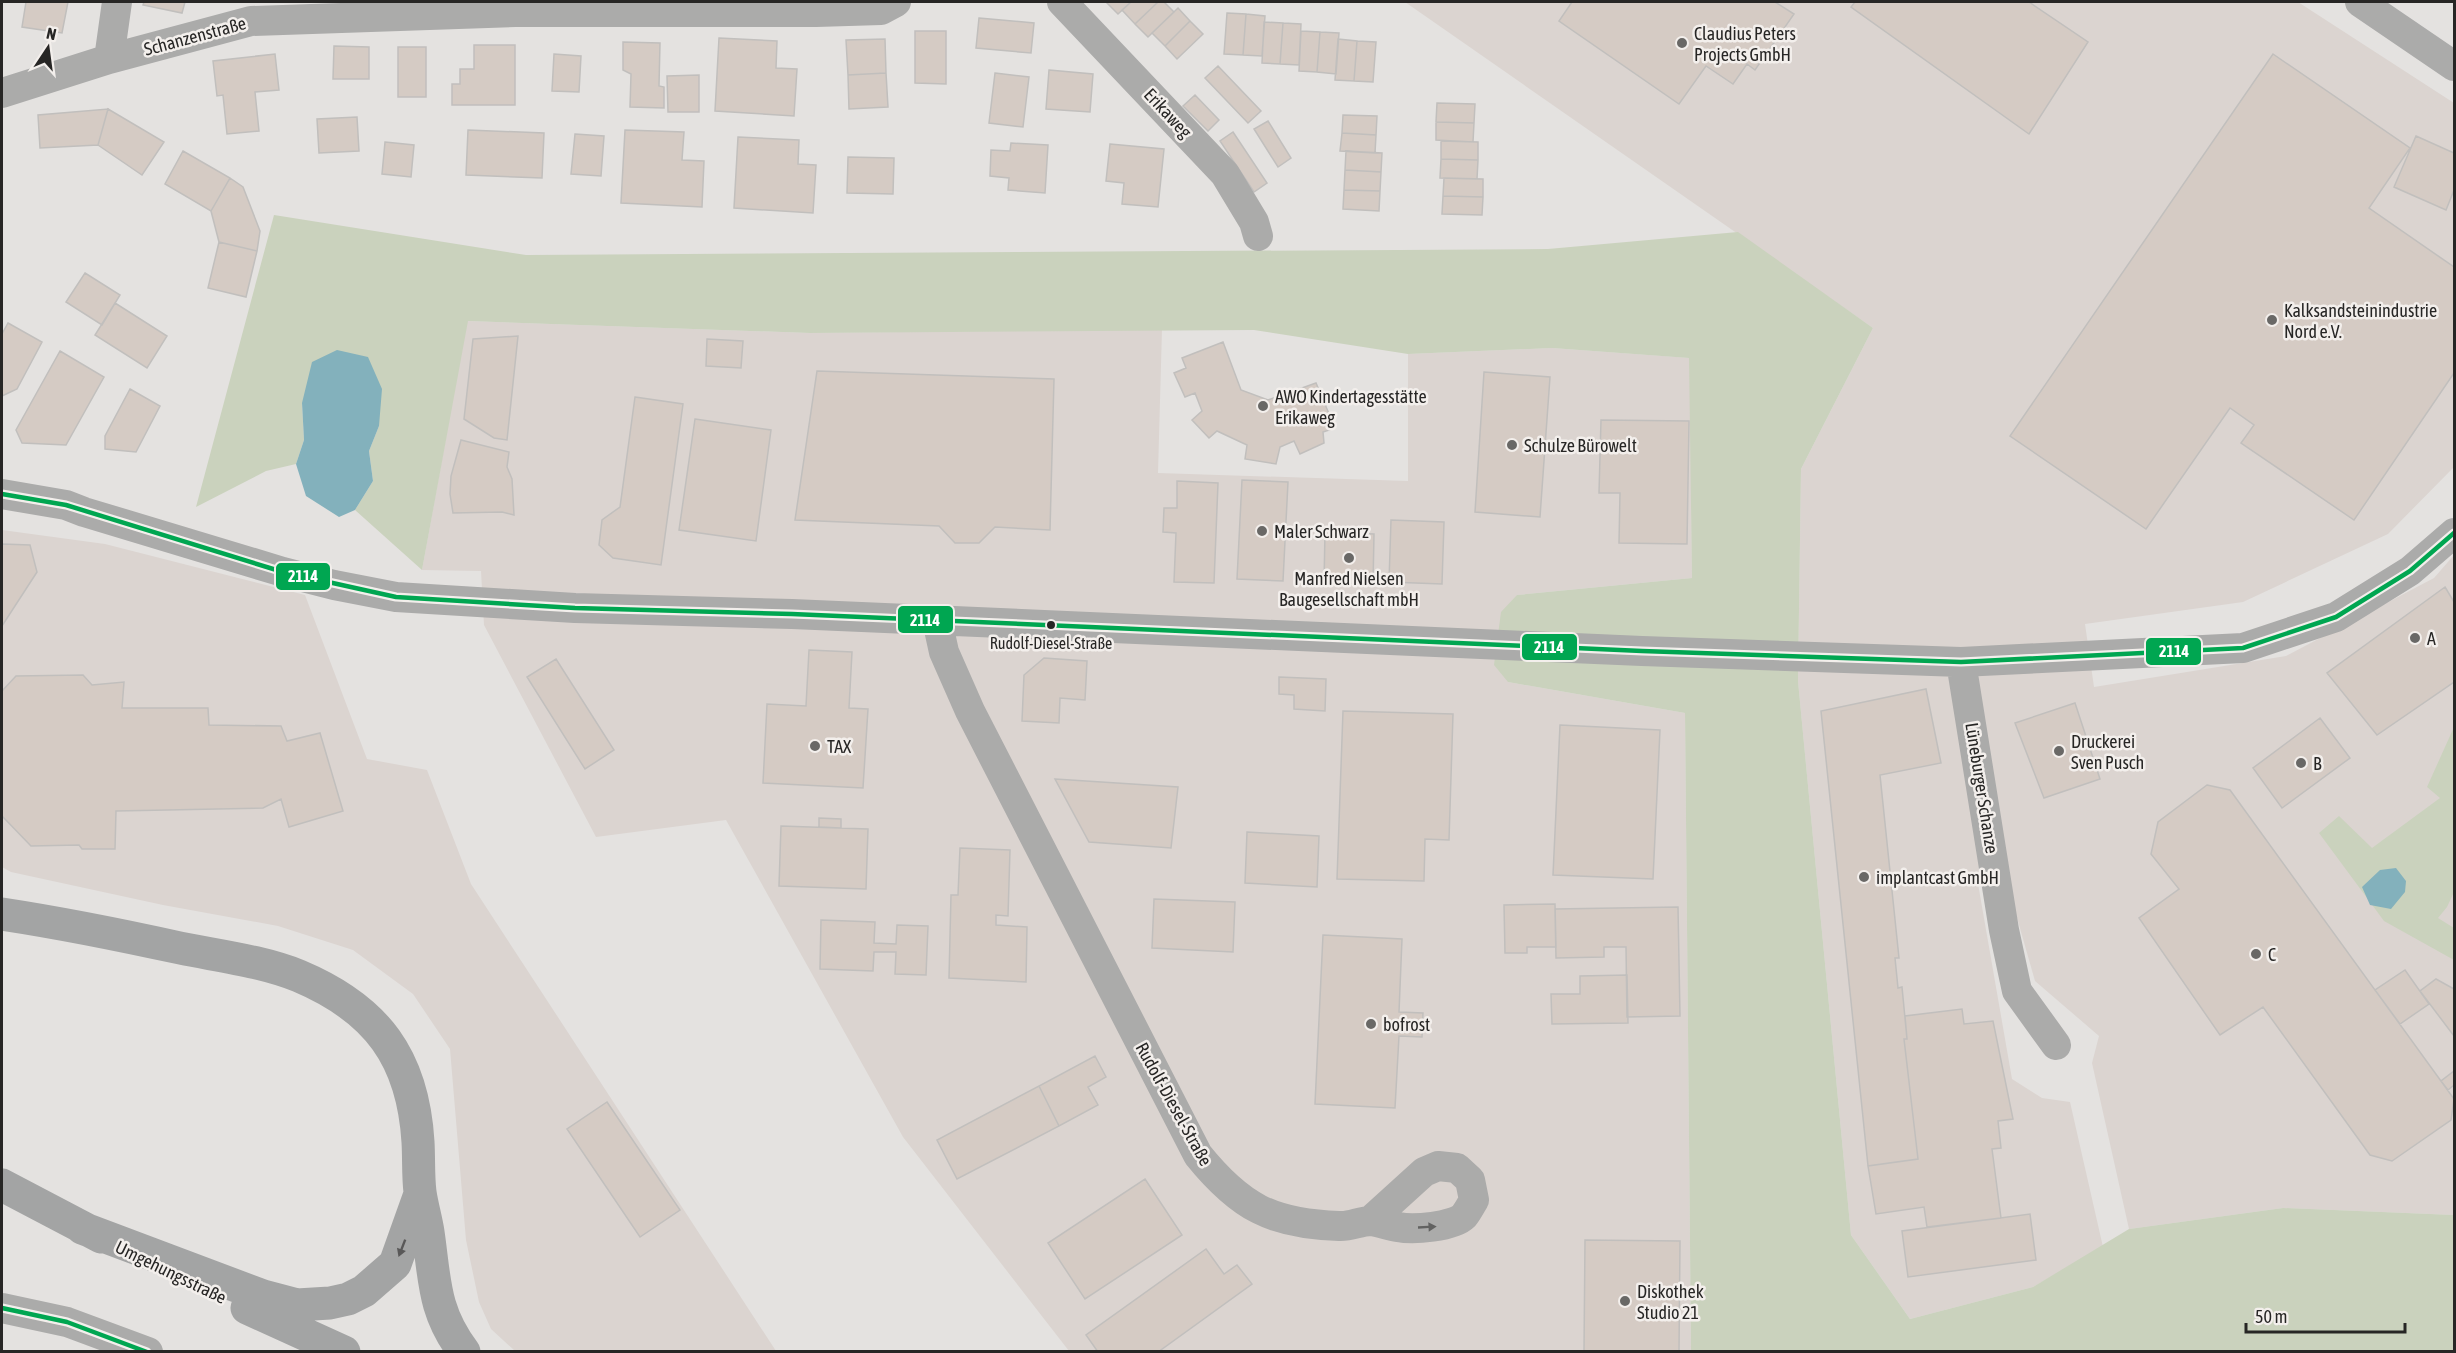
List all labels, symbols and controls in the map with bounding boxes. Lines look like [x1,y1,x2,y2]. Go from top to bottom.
street label: Schanzenstraße [142,12,248,60]
north arrow [18,18,78,78]
place label: Claudius Peters Projects GmbH [1694,23,1796,65]
text: N [45,24,58,43]
marker: Claudius Peters Projects GmbH [1675,36,1689,50]
street label: Erikaweg [1140,84,1196,142]
place label: Kalksandsteinindustrie Nord e.V. [2284,300,2437,342]
marker: Kalksandsteinindustrie Nord e.V. [2265,313,2279,327]
place label: AWO Kindertagesstätte Erikaweg [1275,386,1427,428]
marker: AWO Kindertagesstätte Erikaweg [1256,399,1270,413]
place label: Schulze Bürowelt [1524,435,1637,456]
marker: Schulze Bürowelt [1505,438,1519,452]
place label: Maler Schwarz [1274,521,1369,542]
marker: Maler Schwarz [1255,524,1269,538]
marker: Manfred Nielsen Baugesellschaft mbH [1342,551,1356,565]
line badge: 2114 [275,562,331,591]
text: 2114 [288,567,319,585]
place label: Manfred Nielsen Baugesellschaft mbH [1279,568,1419,610]
line badge: 2114 [897,605,954,634]
text: 2114 [910,611,941,629]
marker: Rudolf-Diesel-Straße [1045,619,1057,631]
place label: A [2427,628,2436,649]
marker: A [2408,631,2422,645]
line badge: 2114 [1521,633,1578,661]
place label: Rudolf-Diesel-Straße [990,634,1112,652]
line badge: 2114 [2145,637,2202,666]
text: 2114 [1534,638,1565,656]
text: 2114 [2159,642,2190,660]
street label: Lüneburger Schanze [1961,721,2003,855]
place label: Druckerei Sven Pusch [2071,731,2144,773]
place label: TAX [827,736,852,757]
marker: TAX [808,739,822,753]
marker: Druckerei Sven Pusch [2052,744,2066,758]
place label: B [2313,753,2322,774]
marker: B [2294,756,2308,770]
place label: implantcast GmbH [1876,867,1999,888]
marker: implantcast GmbH [1857,870,1871,884]
place label: C [2268,944,2276,965]
marker: C [2249,947,2263,961]
place label: bofrost [1383,1014,1430,1035]
marker: bofrost [1364,1017,1378,1031]
street label: Rudolf-Diesel-Straße [1131,1039,1217,1169]
one-way arrow [1418,1222,1437,1231]
street label: Umgehungsstraße [112,1236,230,1308]
one-way arrow [396,1239,406,1257]
place label: Diskothek Studio 21 [1637,1281,1704,1323]
marker: Diskothek Studio 21 [1618,1294,1632,1308]
scale bar [2246,1296,2405,1334]
text: 50 m [2255,1306,2287,1327]

